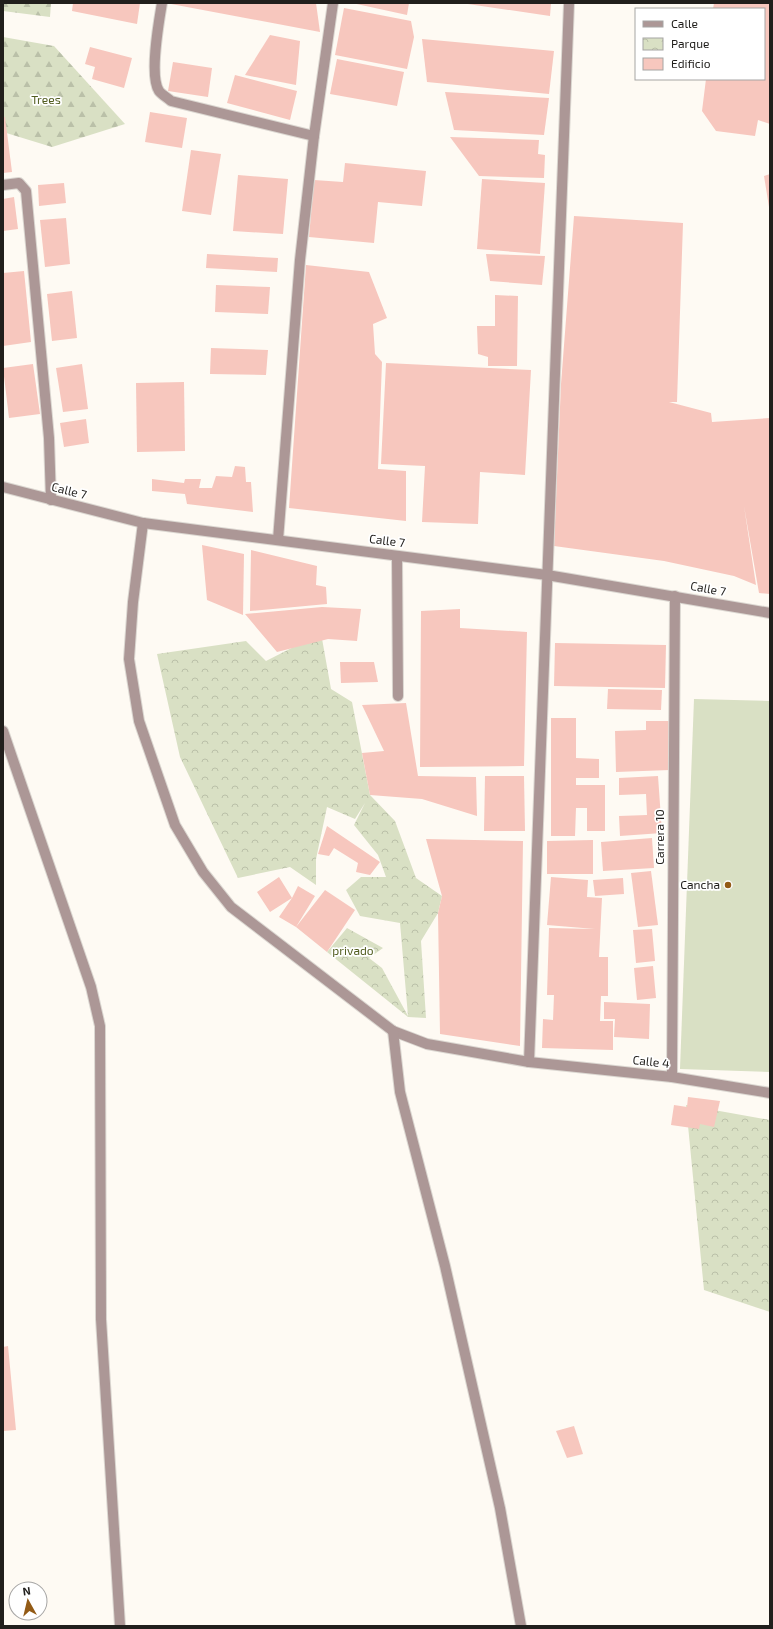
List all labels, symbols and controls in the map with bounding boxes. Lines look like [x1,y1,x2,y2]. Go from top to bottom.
legend [635,8,765,80]
text: Calle [671,16,698,30]
text: Parque [671,36,709,50]
text: Edificio [671,56,711,70]
park label: Trees [31,92,61,106]
street label: Calle 7 [50,479,88,501]
street label: Calle 7 [368,531,406,549]
street label: Calle 7 [689,578,727,598]
street label: Carrera 10 [652,809,666,865]
place label: Cancha [680,877,720,891]
marker: Cancha [723,880,733,890]
park label: privado [332,943,374,957]
street label: Calle 4 [632,1052,670,1070]
north arrow [8,1581,48,1621]
text: N [22,1584,31,1598]

